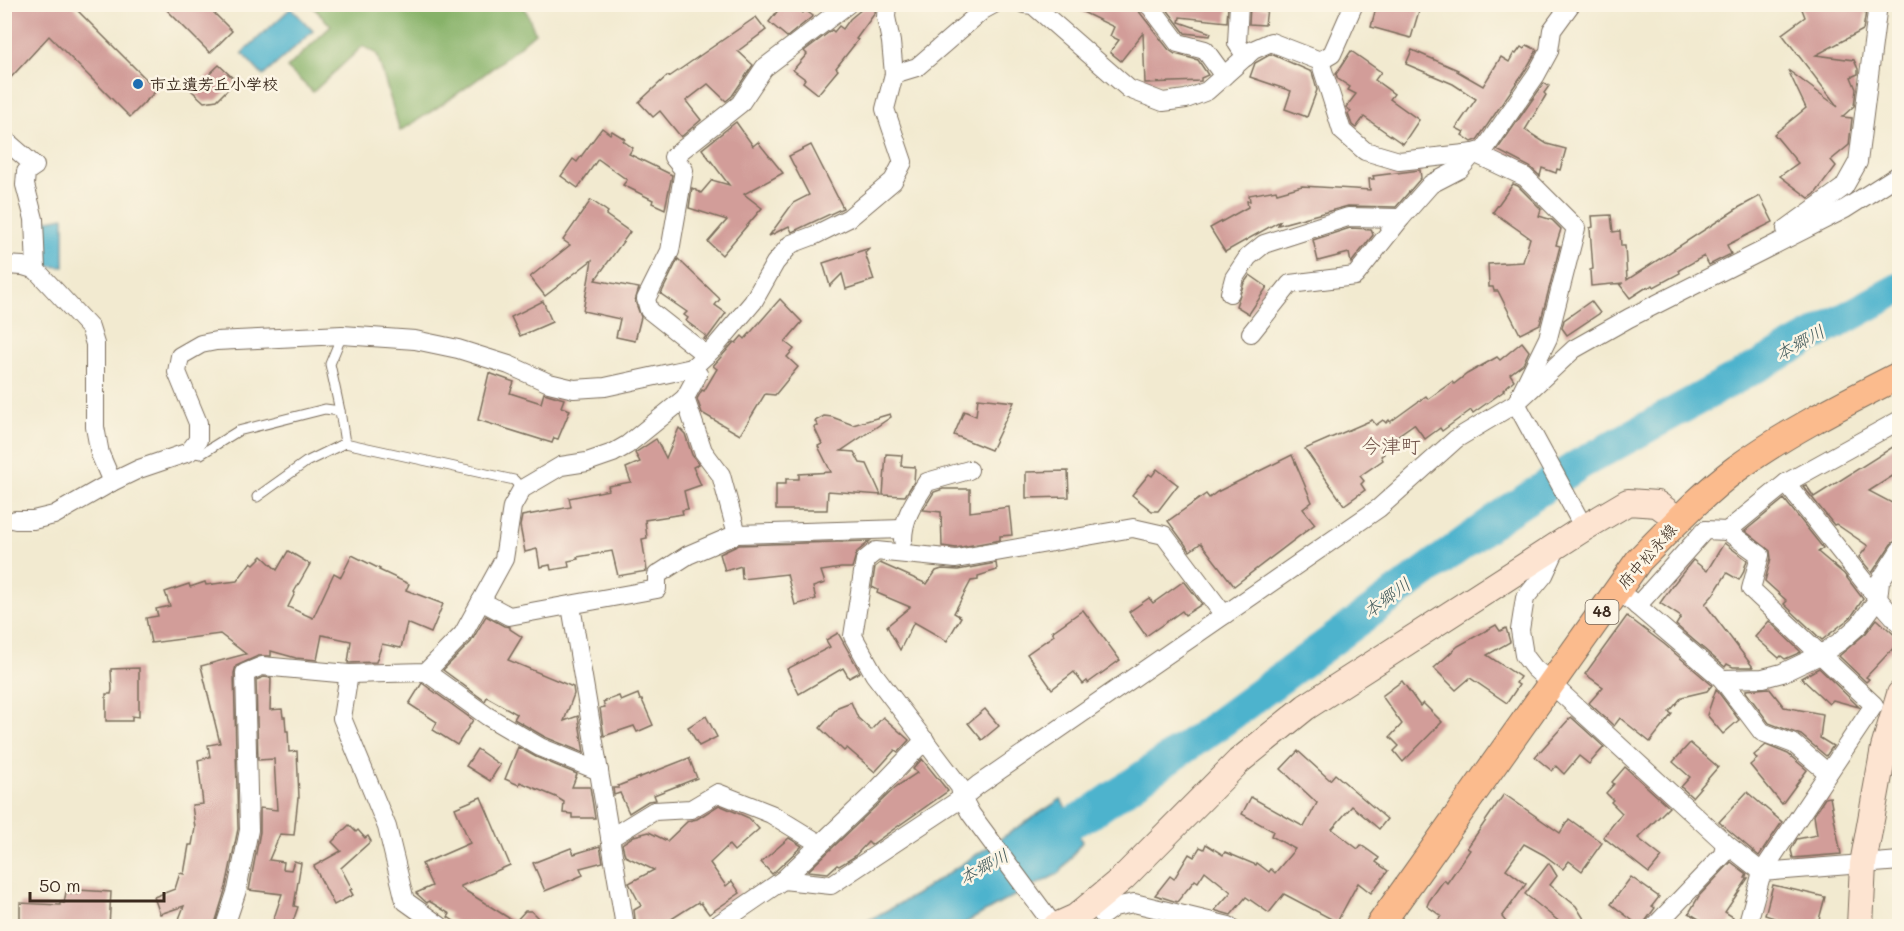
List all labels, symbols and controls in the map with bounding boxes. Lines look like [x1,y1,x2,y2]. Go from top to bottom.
place label: 市立遺芳丘小学校 [150,73,278,94]
marker: 市立遺芳丘小学校 [131,77,145,91]
water label: 本郷川 [1770,319,1829,366]
district label: 今津町 [1361,432,1421,458]
street label: 府中松永線 [1612,519,1681,593]
water label: 本郷川 [1358,572,1415,623]
road number: 48 [1586,600,1618,624]
water label: 本郷川 [954,843,1013,890]
scale bar [30,865,164,903]
text: 50 m [39,873,81,897]

